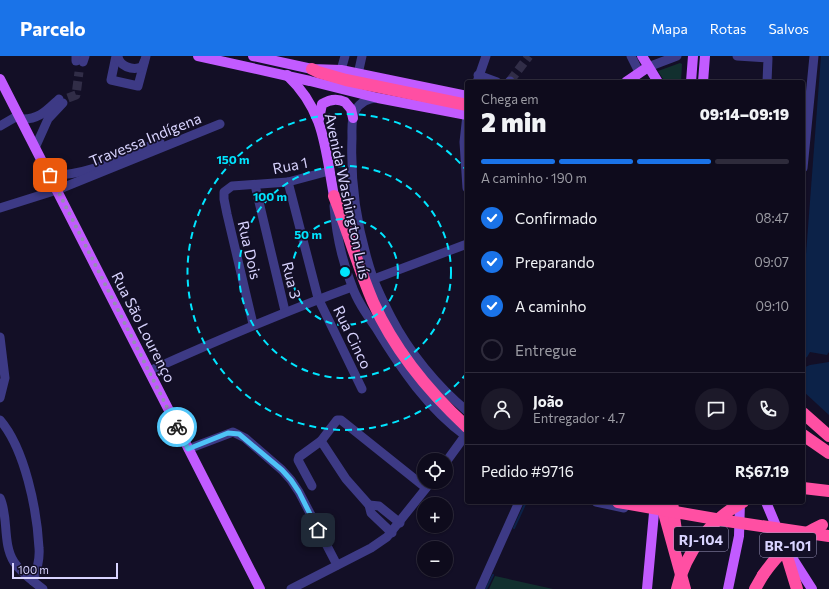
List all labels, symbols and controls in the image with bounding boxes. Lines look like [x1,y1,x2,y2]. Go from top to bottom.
text: Parcelo [20,17,86,40]
text: Mapa [652,20,688,37]
text: Rotas [710,20,746,37]
text: Salvos [768,20,809,37]
text: Chega em [481,91,539,107]
text: 09:14–09:19 [700,105,789,123]
text: 2 min [481,106,546,137]
street label: Travessa Indígena [86,108,204,170]
street label: Avenida Washington Luís [322,111,374,281]
text: 150 m [216,152,250,166]
street label: Rua 1 [271,153,309,177]
pin [33,158,67,192]
icon: bag [39,164,61,186]
text: A caminho · 190 m [481,170,587,186]
text: 100 m [253,189,287,203]
icon: check [481,207,503,229]
text: Confirmado [515,209,597,227]
text: 08:47 [755,210,789,226]
street label: Rua Dois [235,219,266,281]
text: 50 m [294,227,322,241]
icon: check [481,251,503,273]
text: Preparando [515,253,595,271]
text: 09:07 [754,254,789,270]
street label: Rua 3 [279,260,305,300]
centre of rings [338,265,352,279]
street label: Rua São Lourenço [108,269,180,385]
icon: check [481,295,503,317]
text: A caminho [515,297,587,315]
text: 09:10 [756,298,789,314]
street label: Rua Cinco [330,302,376,372]
text: Entregue [515,341,577,359]
button: person [481,388,523,430]
button: chat [695,388,737,430]
button: phone [747,388,789,430]
text: João [533,392,564,410]
courier [157,407,197,447]
text: Entregador · 4.7 [533,410,625,426]
icon: bike [166,416,188,438]
map controls [417,453,453,577]
button: locate [417,453,453,489]
text: Pedido #9716 [481,462,574,480]
text: R$67.19 [735,462,789,480]
button: + [417,497,453,533]
pin [301,513,335,547]
icon: home [307,519,329,541]
road number: RJ-104 [674,527,728,551]
road number: BR-101 [760,533,816,557]
button: − [417,541,453,577]
scale bar [12,561,118,580]
text: 100 m [18,563,49,576]

